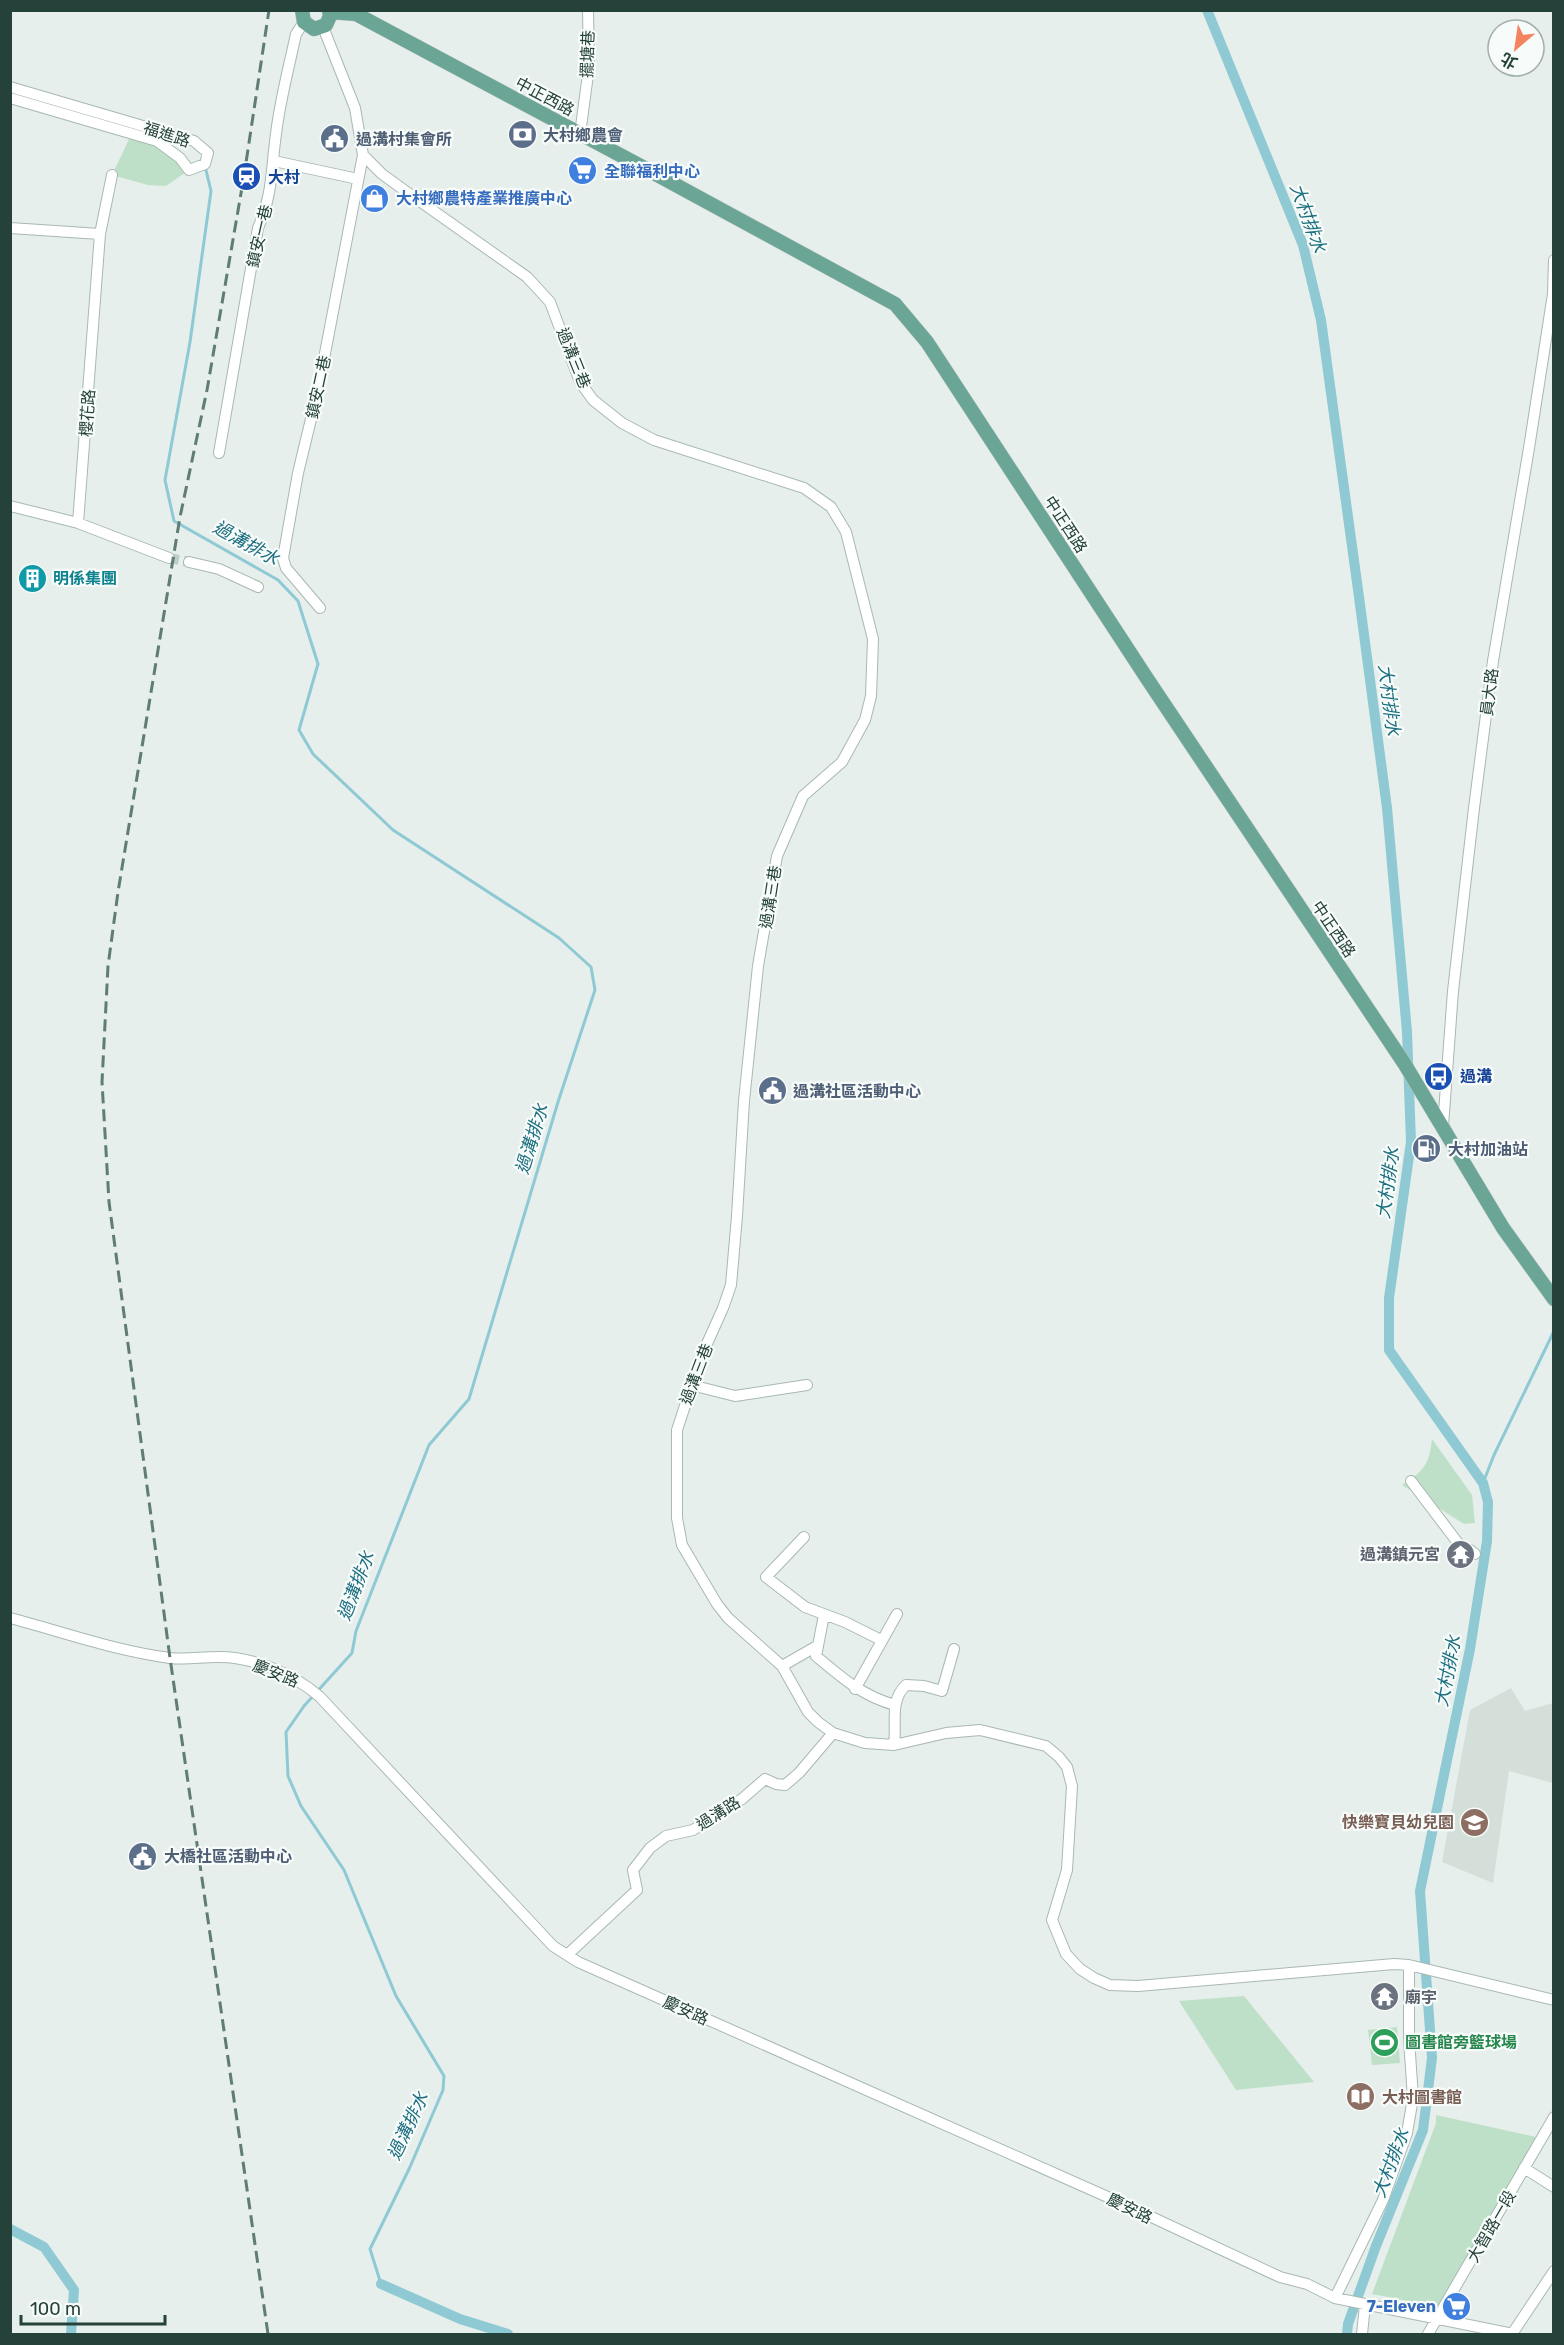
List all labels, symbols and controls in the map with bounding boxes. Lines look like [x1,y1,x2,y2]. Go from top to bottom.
north arrow [1486,18,1546,78]
street label: 擺塘巷 [577,30,598,78]
text: 北 [1497,48,1521,73]
street label: 中正西路 [512,73,577,120]
street label: 福進路 [141,118,193,151]
bank icon: 大村鄉農會 [506,119,538,151]
public building icon: 過溝村集會所 [319,123,351,155]
place label: 大村鄉農會 [543,126,623,145]
place label: 過溝村集會所 [356,130,452,149]
supermarket icon: 全聯福利中心 [567,155,599,187]
station icon: 大村 [231,161,263,193]
place label: 全聯福利中心 [604,162,700,181]
place label: 大村 [268,168,300,187]
water label: 大村排水 [1285,180,1331,257]
shop icon: 大村鄉農特產業推廣中心 [359,182,391,214]
place label: 大村鄉農特產業推廣中心 [396,189,572,208]
street label: 鎮安一巷 [243,203,276,269]
street label: 過溝三巷 [553,325,594,391]
street label: 鎮安二巷 [303,354,334,420]
street label: 櫻花路 [76,388,99,438]
street label: 中正西路 [1040,492,1091,556]
water label: 過溝排水 [209,516,284,571]
building icon: 明係集團 [16,562,48,594]
place label: 明係集團 [53,569,117,588]
water label: 大村排水 [1374,663,1404,738]
street label: 員大路 [1477,667,1502,717]
street label: 過溝三巷 [756,864,785,930]
street label: 中正西路 [1308,897,1359,961]
bus stop icon: 過溝 [1423,1060,1455,1092]
place label: 過溝 [1460,1067,1492,1086]
public building icon: 過溝社區活動中心 [756,1075,788,1107]
place label: 過溝社區活動中心 [793,1082,921,1101]
water label: 過溝排水 [511,1100,553,1177]
fuel station icon: 大村加油站 [1411,1133,1443,1165]
place label: 大村加油站 [1448,1140,1528,1159]
water label: 大村排水 [1372,1145,1404,1220]
street label: 過溝三巷 [676,1341,717,1407]
temple icon: 過溝鎮元宮 [1445,1538,1477,1570]
place label: 過溝鎮元宮 [1360,1545,1440,1564]
water label: 過溝排水 [333,1548,380,1624]
water label: 大村排水 [1430,1633,1466,1708]
street label: 慶安路 [250,1656,302,1691]
street label: 過溝路 [693,1793,744,1834]
school or university icon: 快樂寶貝幼兒園 [1459,1806,1491,1838]
place label: 快樂寶貝幼兒園 [1342,1813,1454,1832]
public building icon: 大橋社區活動中心 [127,1840,159,1872]
place label: 大橋社區活動中心 [164,1847,292,1866]
temple icon: 廟宇 [1368,1981,1400,2013]
place label: 廟宇 [1405,1988,1437,2007]
street label: 慶安路 [660,1992,712,2029]
sports icon: 圖書館旁籃球場 [1368,2026,1400,2058]
place label: 圖書館旁籃球場 [1405,2033,1517,2052]
library icon: 大村圖書館 [1345,2081,1377,2113]
water label: 過溝排水 [383,2088,434,2163]
place label: 大村圖書館 [1382,2088,1462,2107]
water label: 大村排水 [1368,2125,1415,2201]
street label: 大智路一段 [1463,2187,1520,2266]
street label: 慶安路 [1104,2189,1156,2228]
scale bar [21,2288,165,2326]
supermarket icon: 7-Eleven [1441,2290,1473,2322]
place label: 7-Eleven [1367,2297,1436,2316]
text: 100 m [30,2298,81,2320]

